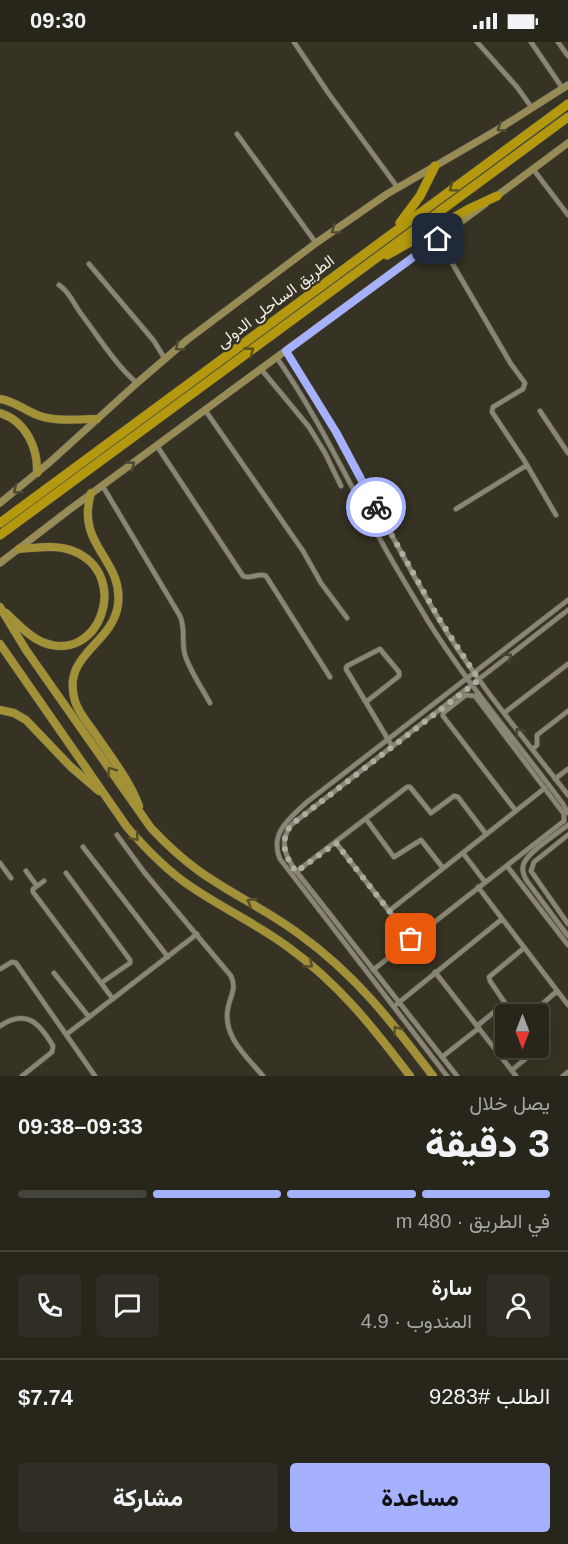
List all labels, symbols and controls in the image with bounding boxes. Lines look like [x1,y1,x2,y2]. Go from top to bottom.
text: 09:30 [30,8,86,33]
one-way arrow [497,120,507,132]
one-way arrow [449,181,460,192]
pin [412,213,463,264]
icon: home [421,222,454,255]
one-way arrow [330,223,341,234]
street label: الطريق الساحلى الدولى [213,252,339,353]
one-way arrow [175,340,186,351]
one-way arrow [243,347,254,358]
one-way arrow [124,461,135,472]
courier [346,477,406,537]
one-way arrow [13,482,24,493]
icon: bike [360,491,393,524]
one-way arrow [502,653,513,664]
one-way arrow [516,728,527,739]
one-way arrow [107,767,118,778]
one-way arrow [128,830,139,841]
one-way arrow [247,898,257,909]
pin [385,913,436,964]
icon: bag [394,922,427,955]
one-way arrow [302,956,313,967]
north arrow [495,1004,549,1058]
map controls [495,1004,549,1058]
one-way arrow [394,1025,405,1036]
text: يصل خلال [469,1092,550,1114]
text: 09:33–09:38 [18,1114,143,1139]
text: 3 دقيقة [425,1122,550,1165]
text: في الطريق · 480 m [396,1210,550,1232]
button: phone [18,1274,81,1337]
button: chat [96,1274,159,1337]
button: person [487,1274,550,1337]
text: سارة [431,1275,472,1300]
text: المندوب · 4.9 [361,1310,472,1332]
text: الطلب #9283 [429,1384,550,1409]
text: $7.74 [18,1385,73,1410]
button: مشاركة [18,1463,278,1532]
button: مساعدة [290,1463,550,1532]

